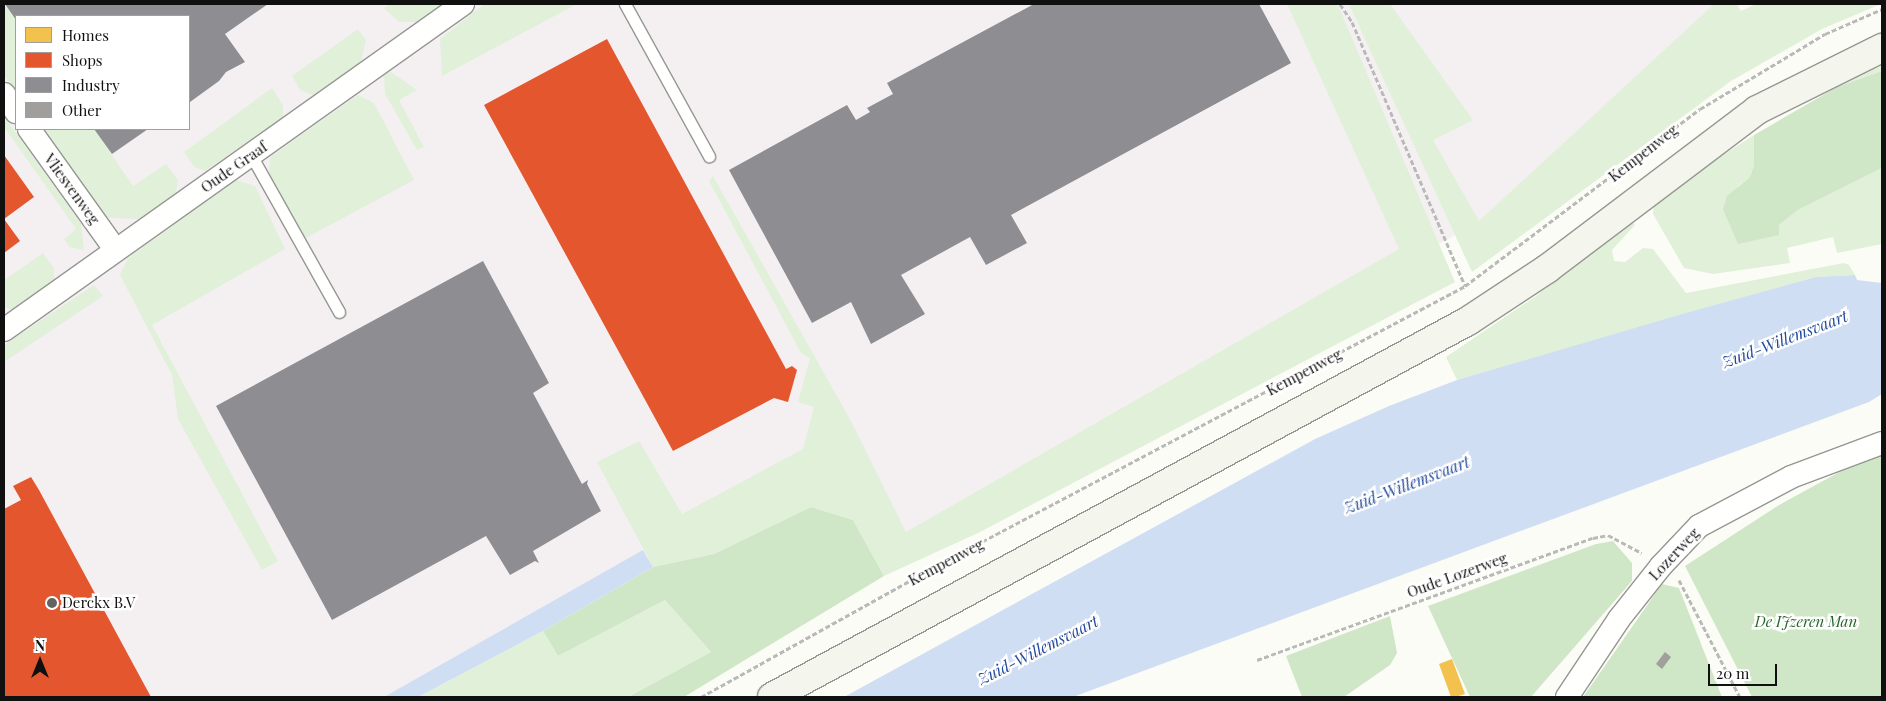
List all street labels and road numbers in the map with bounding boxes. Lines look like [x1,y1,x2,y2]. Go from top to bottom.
street label: Kempenweg [1605,120,1681,186]
street label: Oude Graaf [197,138,271,196]
street label: Vliesvenweg [40,150,104,228]
street label: Kempenweg [1263,345,1345,399]
street label: Lozerweg [1645,524,1703,584]
street label: Kempenweg [905,535,987,589]
street label: Oude Lozerweg [1404,549,1510,601]

